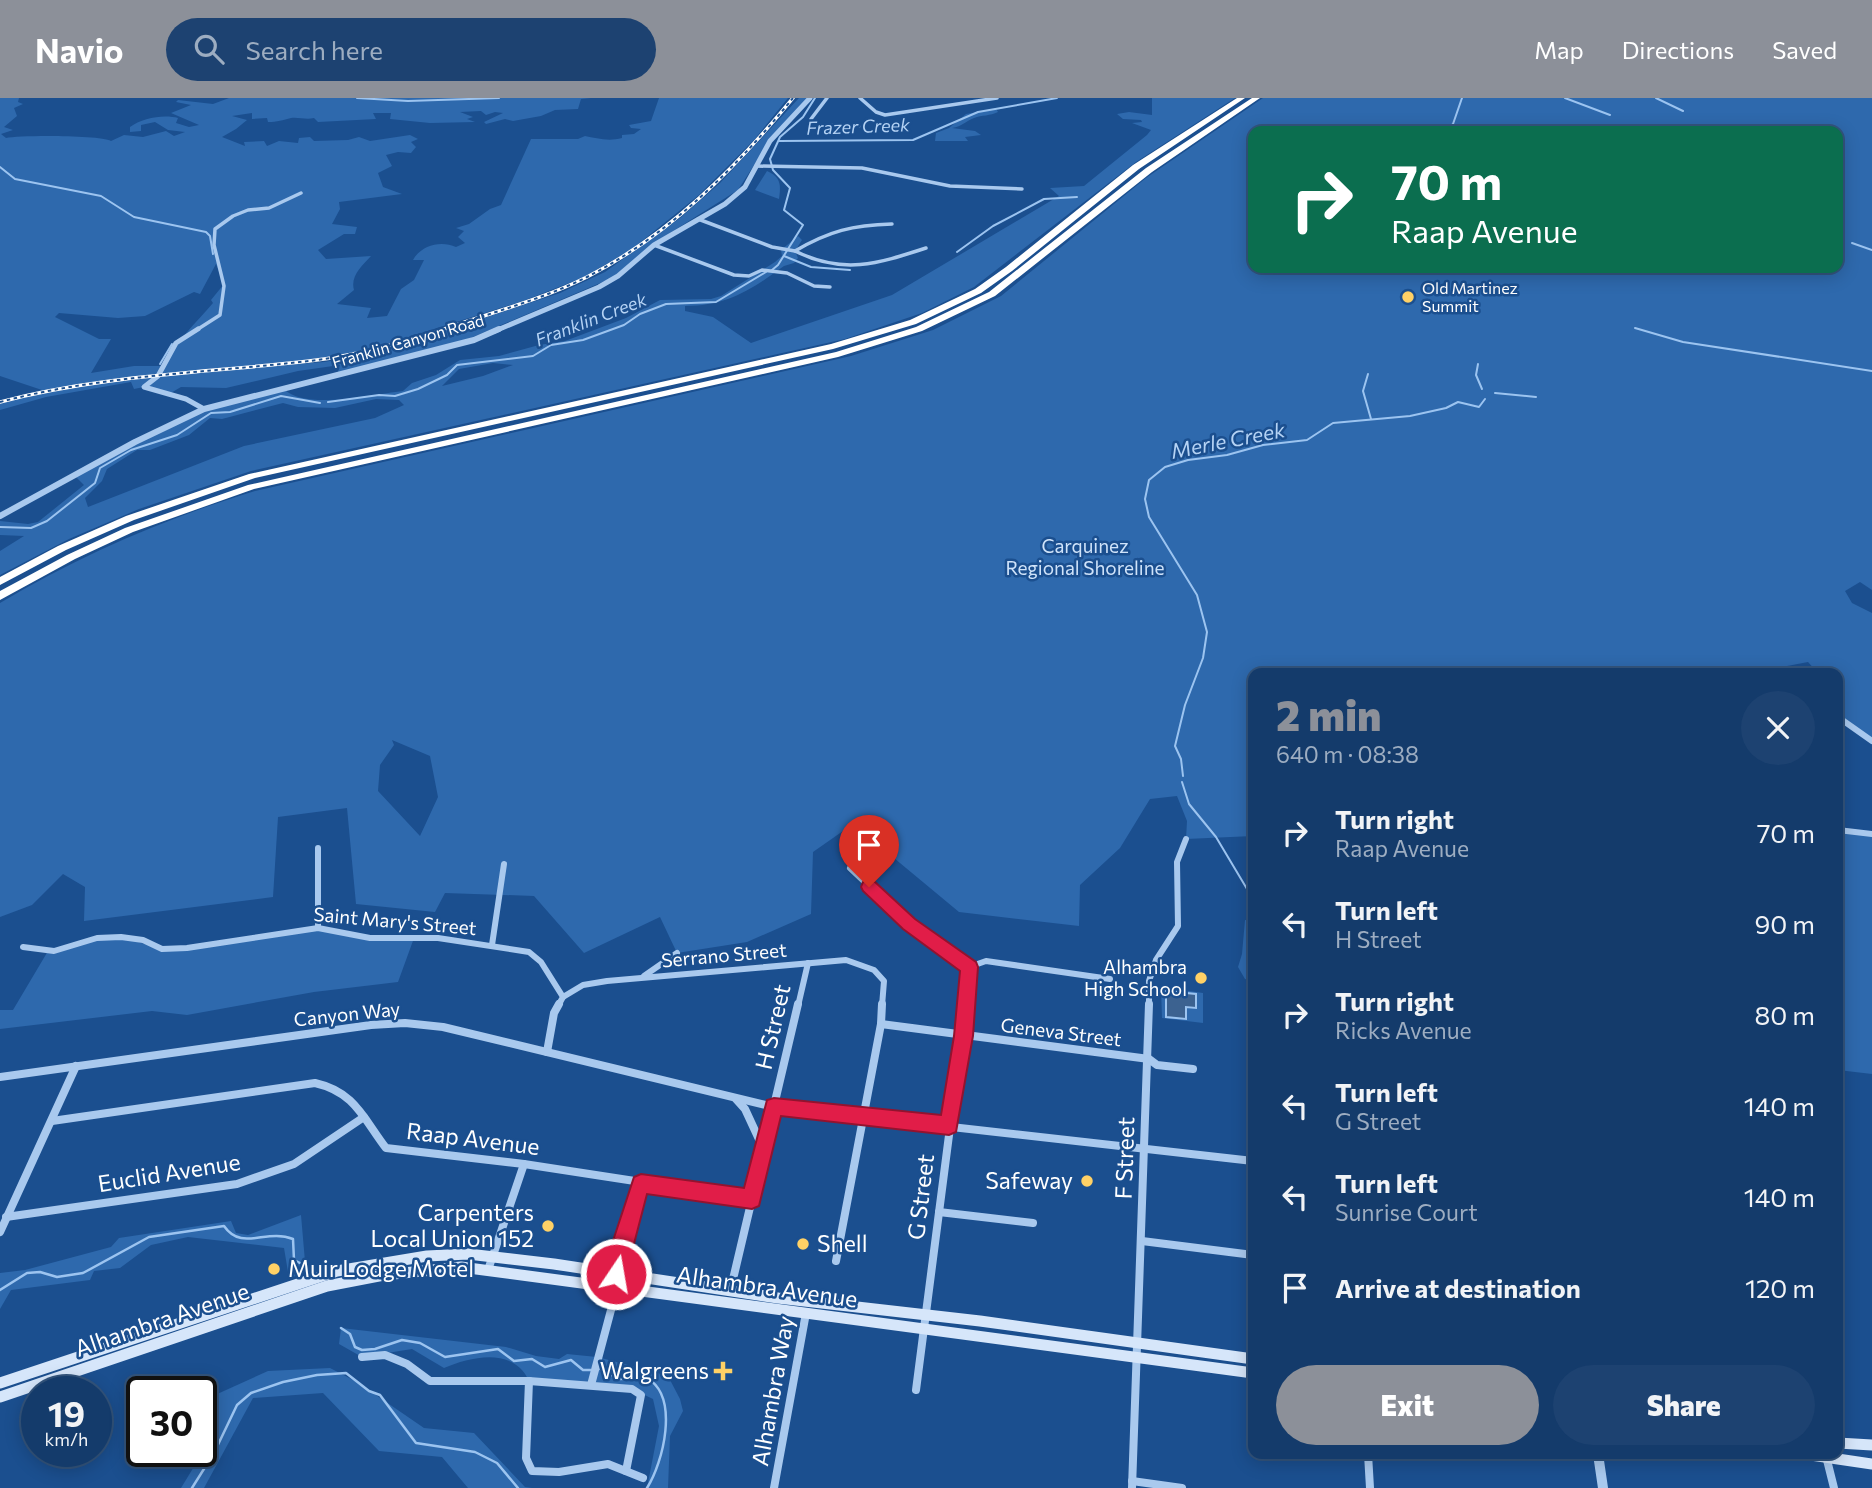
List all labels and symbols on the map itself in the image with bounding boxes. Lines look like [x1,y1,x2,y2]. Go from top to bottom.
water label: Frazer Creek [806,113,911,139]
place label: Old Martinez Summit [1422,278,1518,315]
water label: Franklin Creek [532,287,651,350]
marker: Old Martinez Summit [1400,289,1416,305]
street label: Franklin Canyon Road [330,310,486,371]
water label: Merle Creek [1168,416,1288,463]
park label: Carquinez Regional Shoreline [1005,534,1165,579]
pin [839,815,899,887]
street label: Saint Mary's Street [313,902,478,939]
street label: Serrano Street [660,938,788,971]
place label: Alhambra High School [1084,955,1187,1000]
marker: Alhambra High School [1193,970,1209,986]
street label: H Street [749,981,795,1072]
street label: Canyon Way [293,996,401,1031]
street label: Geneva Street [999,1013,1123,1050]
street label: Raap Avenue [405,1116,541,1160]
street label: F Street [1109,1116,1139,1200]
street label: Euclid Avenue [96,1147,242,1197]
street label: G Street [901,1152,939,1241]
place label: Safeway [985,1166,1073,1194]
marker: Safeway [1079,1173,1095,1189]
place label: Carpenters Local Union 152 [370,1198,534,1252]
marker: Carpenters Local Union 152 [540,1218,556,1234]
place label: Shell [817,1229,868,1257]
marker: Shell [795,1236,811,1252]
position arrow [579,1237,653,1311]
place label: Muir Lodge Motel [288,1254,474,1282]
street label: Alhambra Avenue [675,1259,860,1313]
marker: Muir Lodge Motel [266,1261,282,1277]
street label: Alhambra Avenue [71,1276,253,1362]
street label: Alhambra Way [745,1314,799,1468]
place label: Walgreens [600,1356,709,1384]
marker: Walgreens [715,1363,731,1379]
speed limit sign: 30 [126,1376,217,1467]

